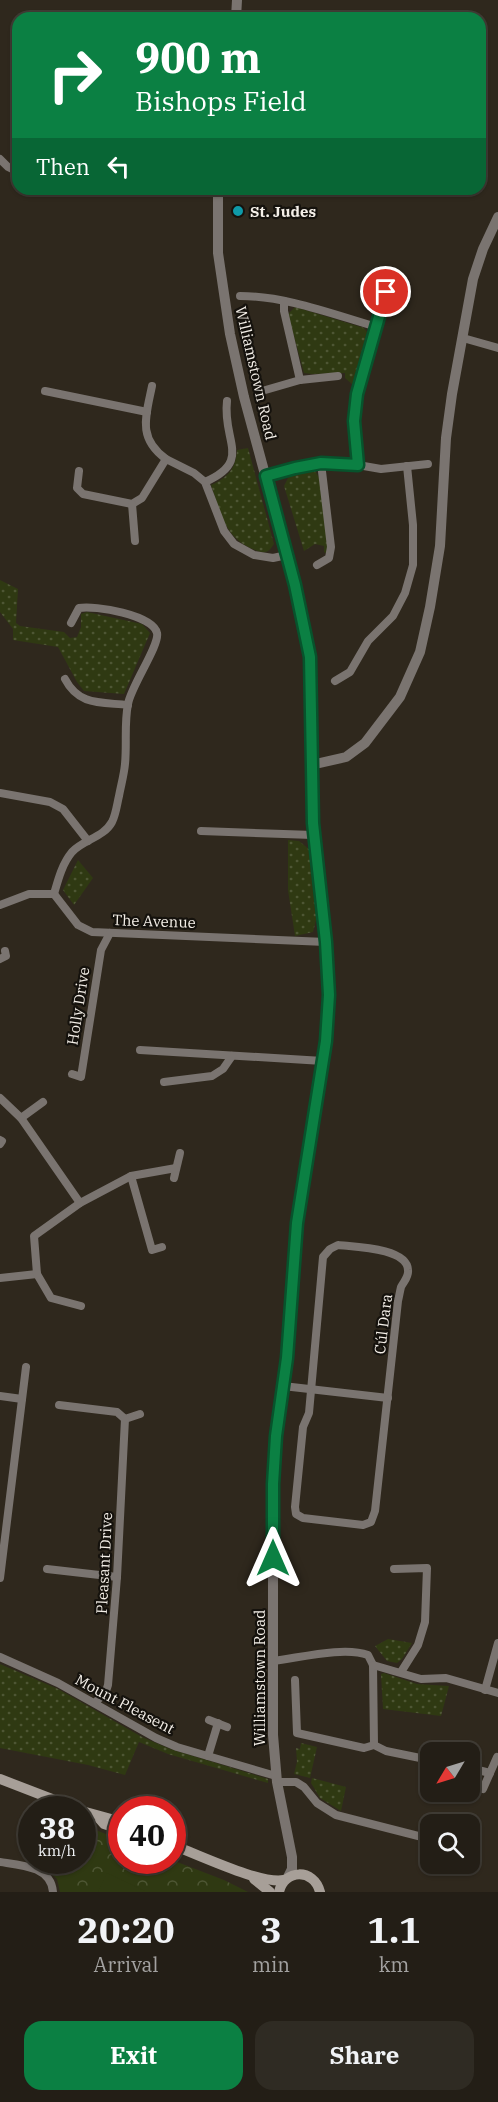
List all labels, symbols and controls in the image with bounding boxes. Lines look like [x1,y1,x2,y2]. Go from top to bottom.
text: 900 m [135,30,261,85]
icon: right [36,36,114,114]
text: Bishops Field [135,83,307,118]
icon: left [102,150,135,183]
text: Then [36,152,90,181]
place label: St. Judes [250,202,316,221]
marker: St. Judes [231,204,245,218]
pin [360,266,411,317]
icon: arrive [369,275,402,308]
street label: Williamstown Road [231,304,281,442]
street label: The Avenue [112,910,196,932]
street label: Holly Drive [62,966,94,1046]
street label: Cúl Dara [370,1293,396,1355]
street label: Pleasant Drive [92,1512,116,1614]
position arrow [241,1526,305,1590]
street label: Williamstown Road [250,1610,269,1746]
street label: Mount Pleasent [72,1670,178,1738]
north arrow [420,1742,480,1802]
map controls [420,1742,480,1874]
speed limit sign: 40 [108,1796,186,1874]
text: 38 [39,1808,75,1847]
button: search [420,1814,480,1874]
text: km/h [38,1841,76,1860]
text: 20:20 [77,1906,175,1953]
text: 3 [260,1906,282,1953]
text: 1.1 [367,1906,421,1953]
text: Arrival [93,1951,159,1978]
text: min [252,1951,290,1978]
text: km [379,1951,409,1978]
button: Exit [24,2021,243,2090]
button: Share [255,2021,474,2090]

